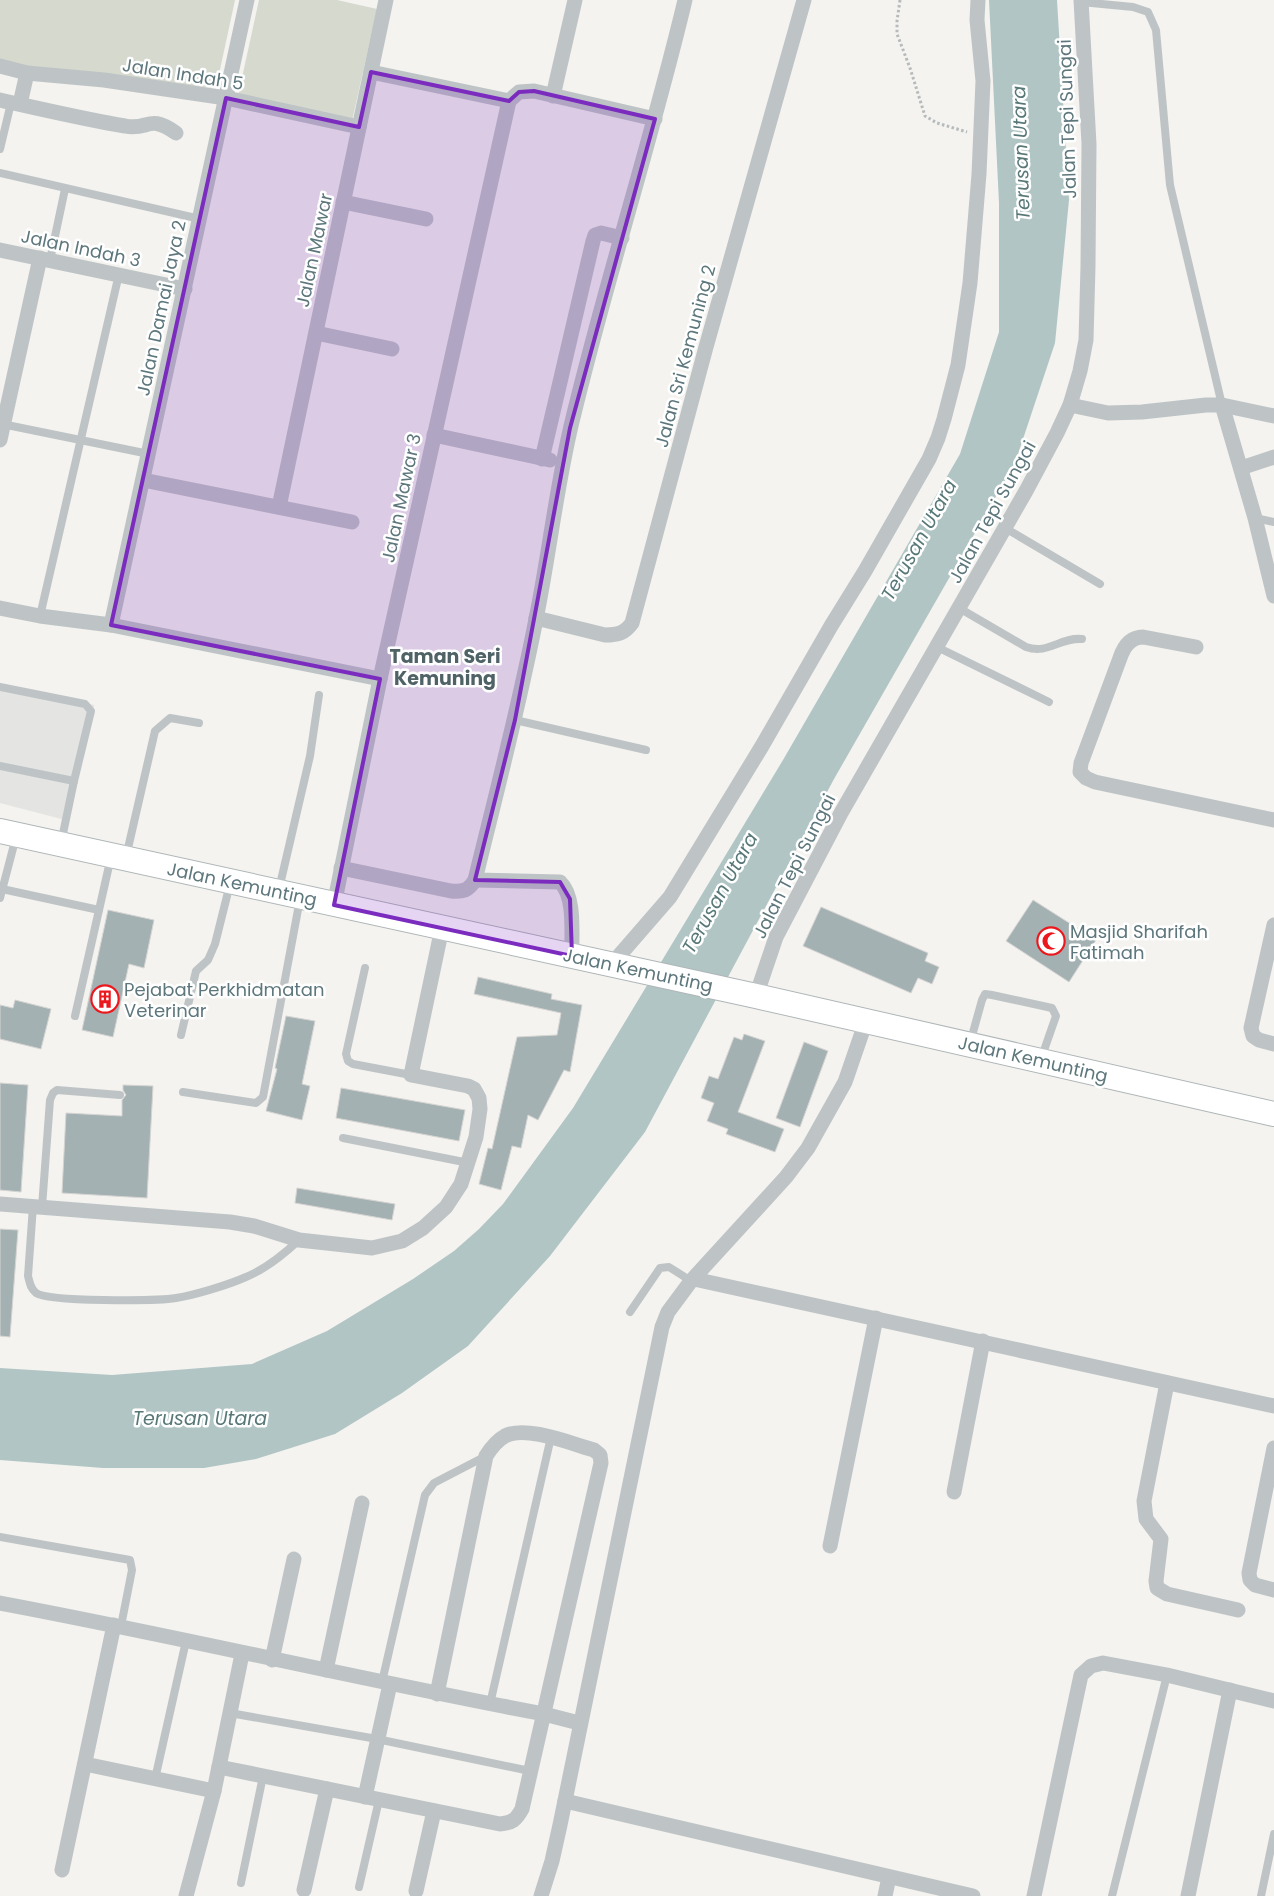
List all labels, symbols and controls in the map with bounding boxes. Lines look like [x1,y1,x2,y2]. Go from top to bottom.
street label: Jalan Tepi Sungai [1052,39,1082,199]
street label: Jalan Indah 5 [121,52,245,96]
water label: Terusan Utara [1005,85,1037,221]
street label: Jalan Mawar [290,190,338,309]
street label: Jalan Damai Jaya 2 [130,218,192,398]
street label: Jalan Indah 3 [19,223,143,273]
street label: Jalan Sri Kemuning 2 [649,262,721,450]
street label: Jalan Mawar 3 [375,431,427,565]
street label: Jalan Tepi Sungai [942,436,1042,588]
water label: Terusan Utara [875,475,963,605]
district label: Taman Seri Kemuning [389,643,501,692]
street label: Jalan Tepi Sungai [747,789,841,943]
water label: Terusan Utara [676,828,764,958]
street label: Jalan Kemunting [165,856,319,912]
place label: Masjid Sharifah Fatimah [1070,919,1208,965]
mosque icon: Masjid Sharifah Fatimah [1036,926,1066,956]
street label: Jalan Kemunting [561,942,715,998]
place label: Pejabat Perkhidmatan Veterinar [124,977,325,1023]
building icon: Pejabat Perkhidmatan Veterinar [90,984,120,1014]
street label: Jalan Kemunting [956,1030,1110,1088]
water label: Terusan Utara [133,1405,267,1432]

